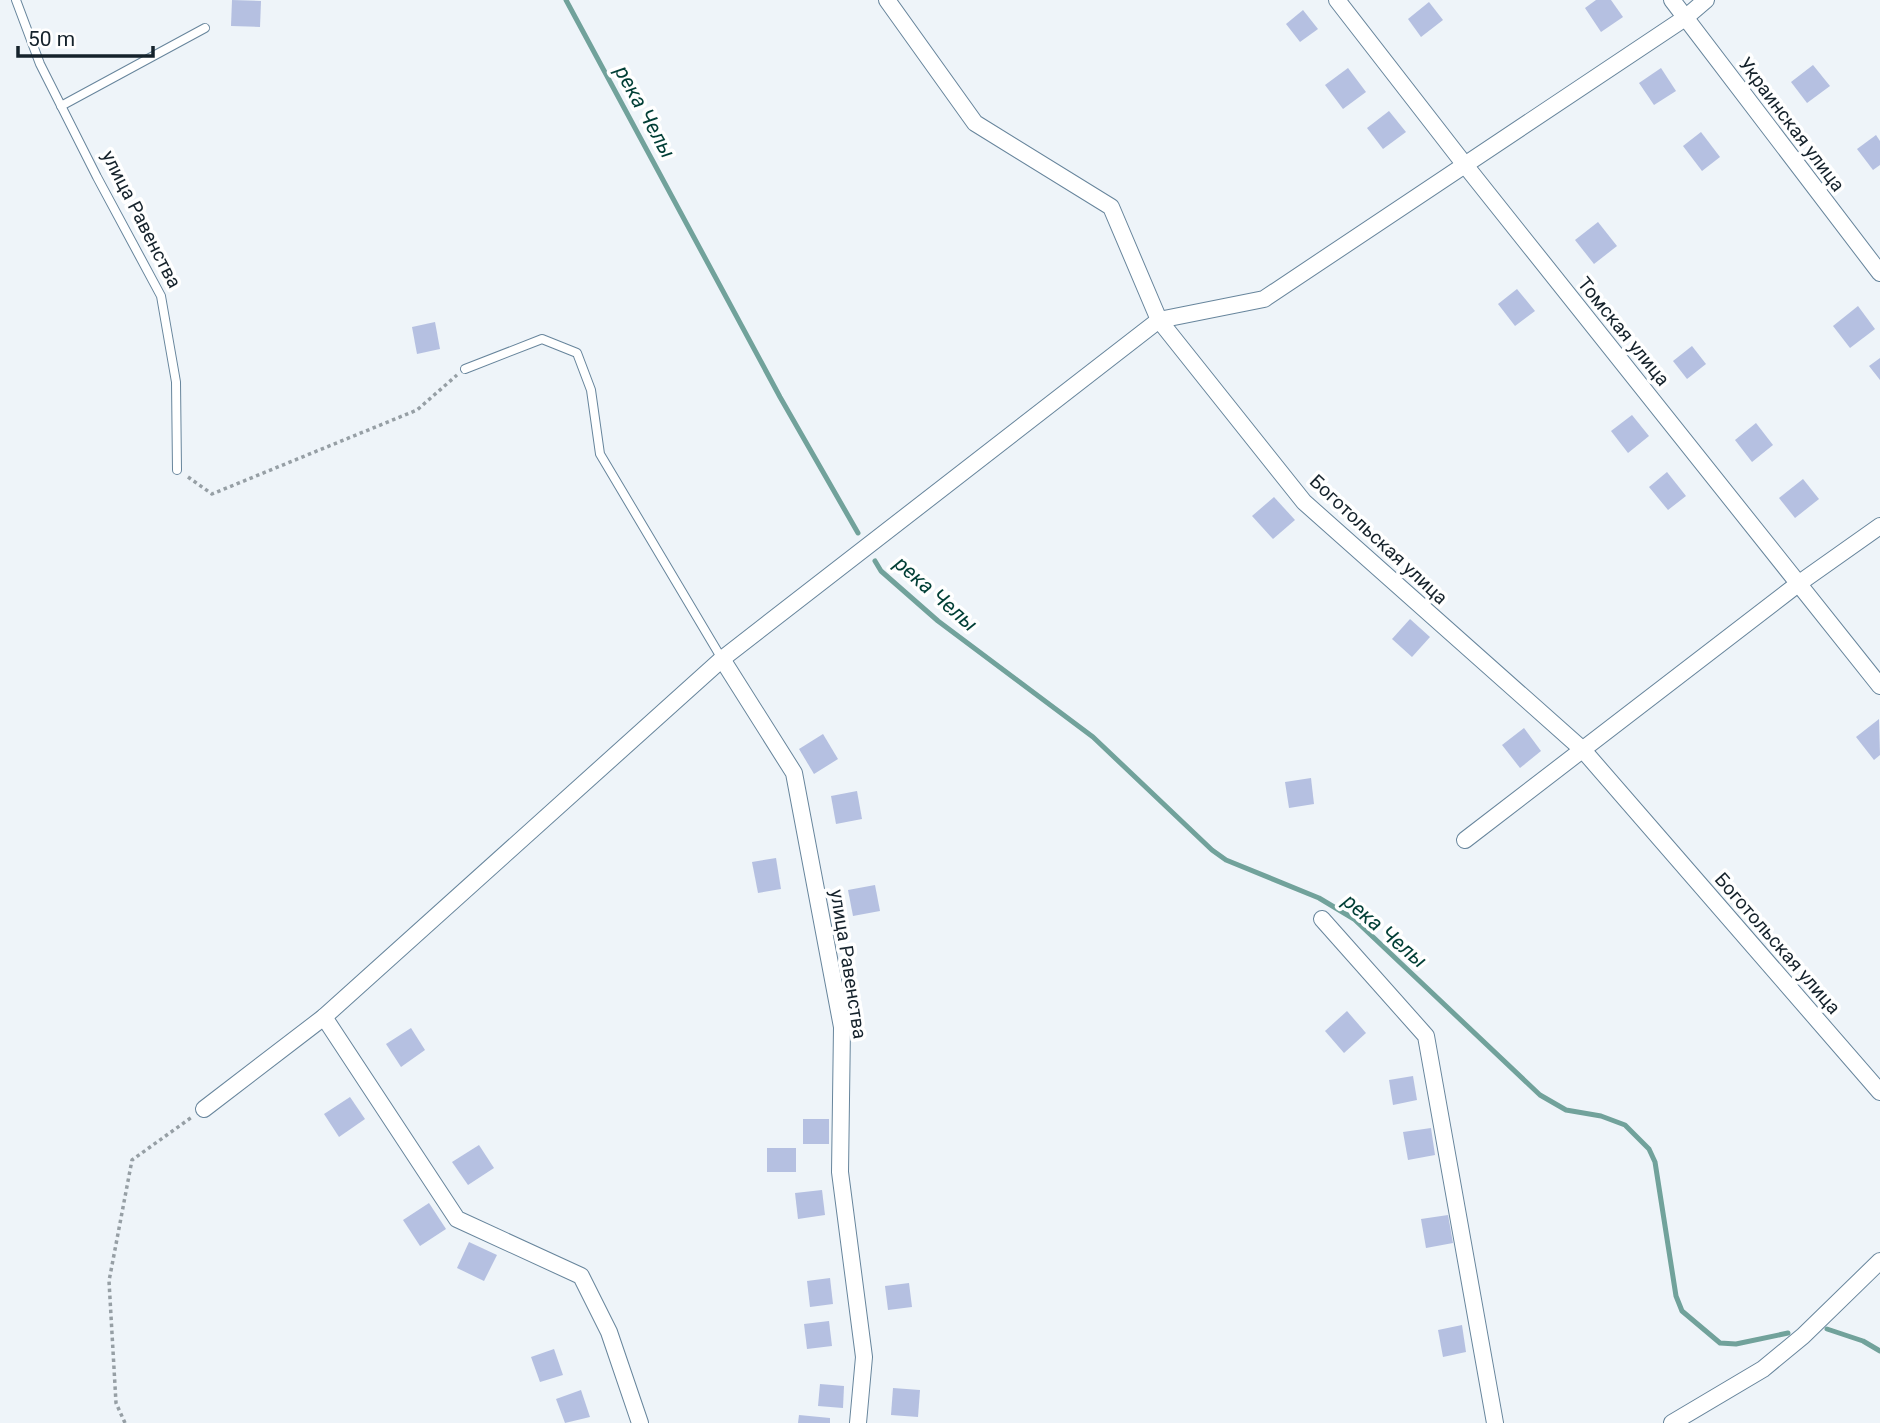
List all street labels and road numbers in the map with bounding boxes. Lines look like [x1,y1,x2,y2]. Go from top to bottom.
street label: Украинская улица [1734,53,1850,196]
street label: улица Равенства [97,147,186,292]
street label: Томская улица [1573,272,1674,390]
street label: Боготольская улица [1305,470,1452,609]
street label: Боготольская улица [1710,868,1845,1019]
street label: улица Равенства [825,888,872,1041]

